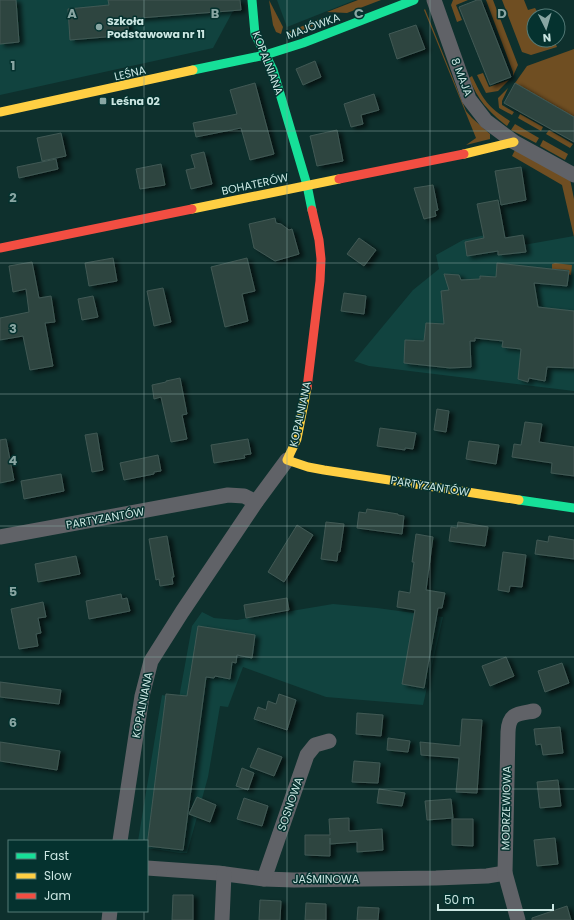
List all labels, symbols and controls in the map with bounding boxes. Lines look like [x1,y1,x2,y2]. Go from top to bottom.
text: A [67,4,77,23]
text: B [211,4,220,23]
text: C [354,4,364,23]
text: D [497,4,507,23]
north arrow [526,8,566,48]
street label: MAJÓWKA [284,9,343,43]
place label: Szkoła Podstawowa nr 11 [107,13,205,42]
marker: Szkoła Podstawowa nr 11 [94,22,104,32]
street label: KOPALNIANA [249,29,288,98]
text: N [542,30,552,46]
street label: 8 MAJA [447,55,477,99]
text: 1 [11,56,15,75]
street label: LEŚNA [113,61,148,84]
place label: Leśna 02 [111,93,160,109]
marker: Leśna 02 [98,96,108,106]
street label: BOHATERÓW [220,169,290,199]
text: 2 [9,188,17,207]
text: 3 [9,319,17,338]
street label: KOPALNIANA [285,379,315,448]
text: 4 [9,451,18,470]
street label: PARTYZANTÓW [390,472,471,500]
street label: PARTYZANTÓW [65,503,146,533]
text: 5 [9,582,17,601]
street label: KOPALNIANA [128,670,156,739]
text: 6 [9,713,17,732]
street label: MODRZEWIOWA [497,765,515,850]
street label: SOSNOWA [273,774,307,833]
legend [8,840,148,912]
text: Fast [44,847,69,864]
text: Slow [44,867,72,884]
street label: JAŚMINOWA [293,871,360,887]
scale bar [438,886,553,912]
text: Jam [44,887,71,904]
text: 50 m [444,891,475,908]

